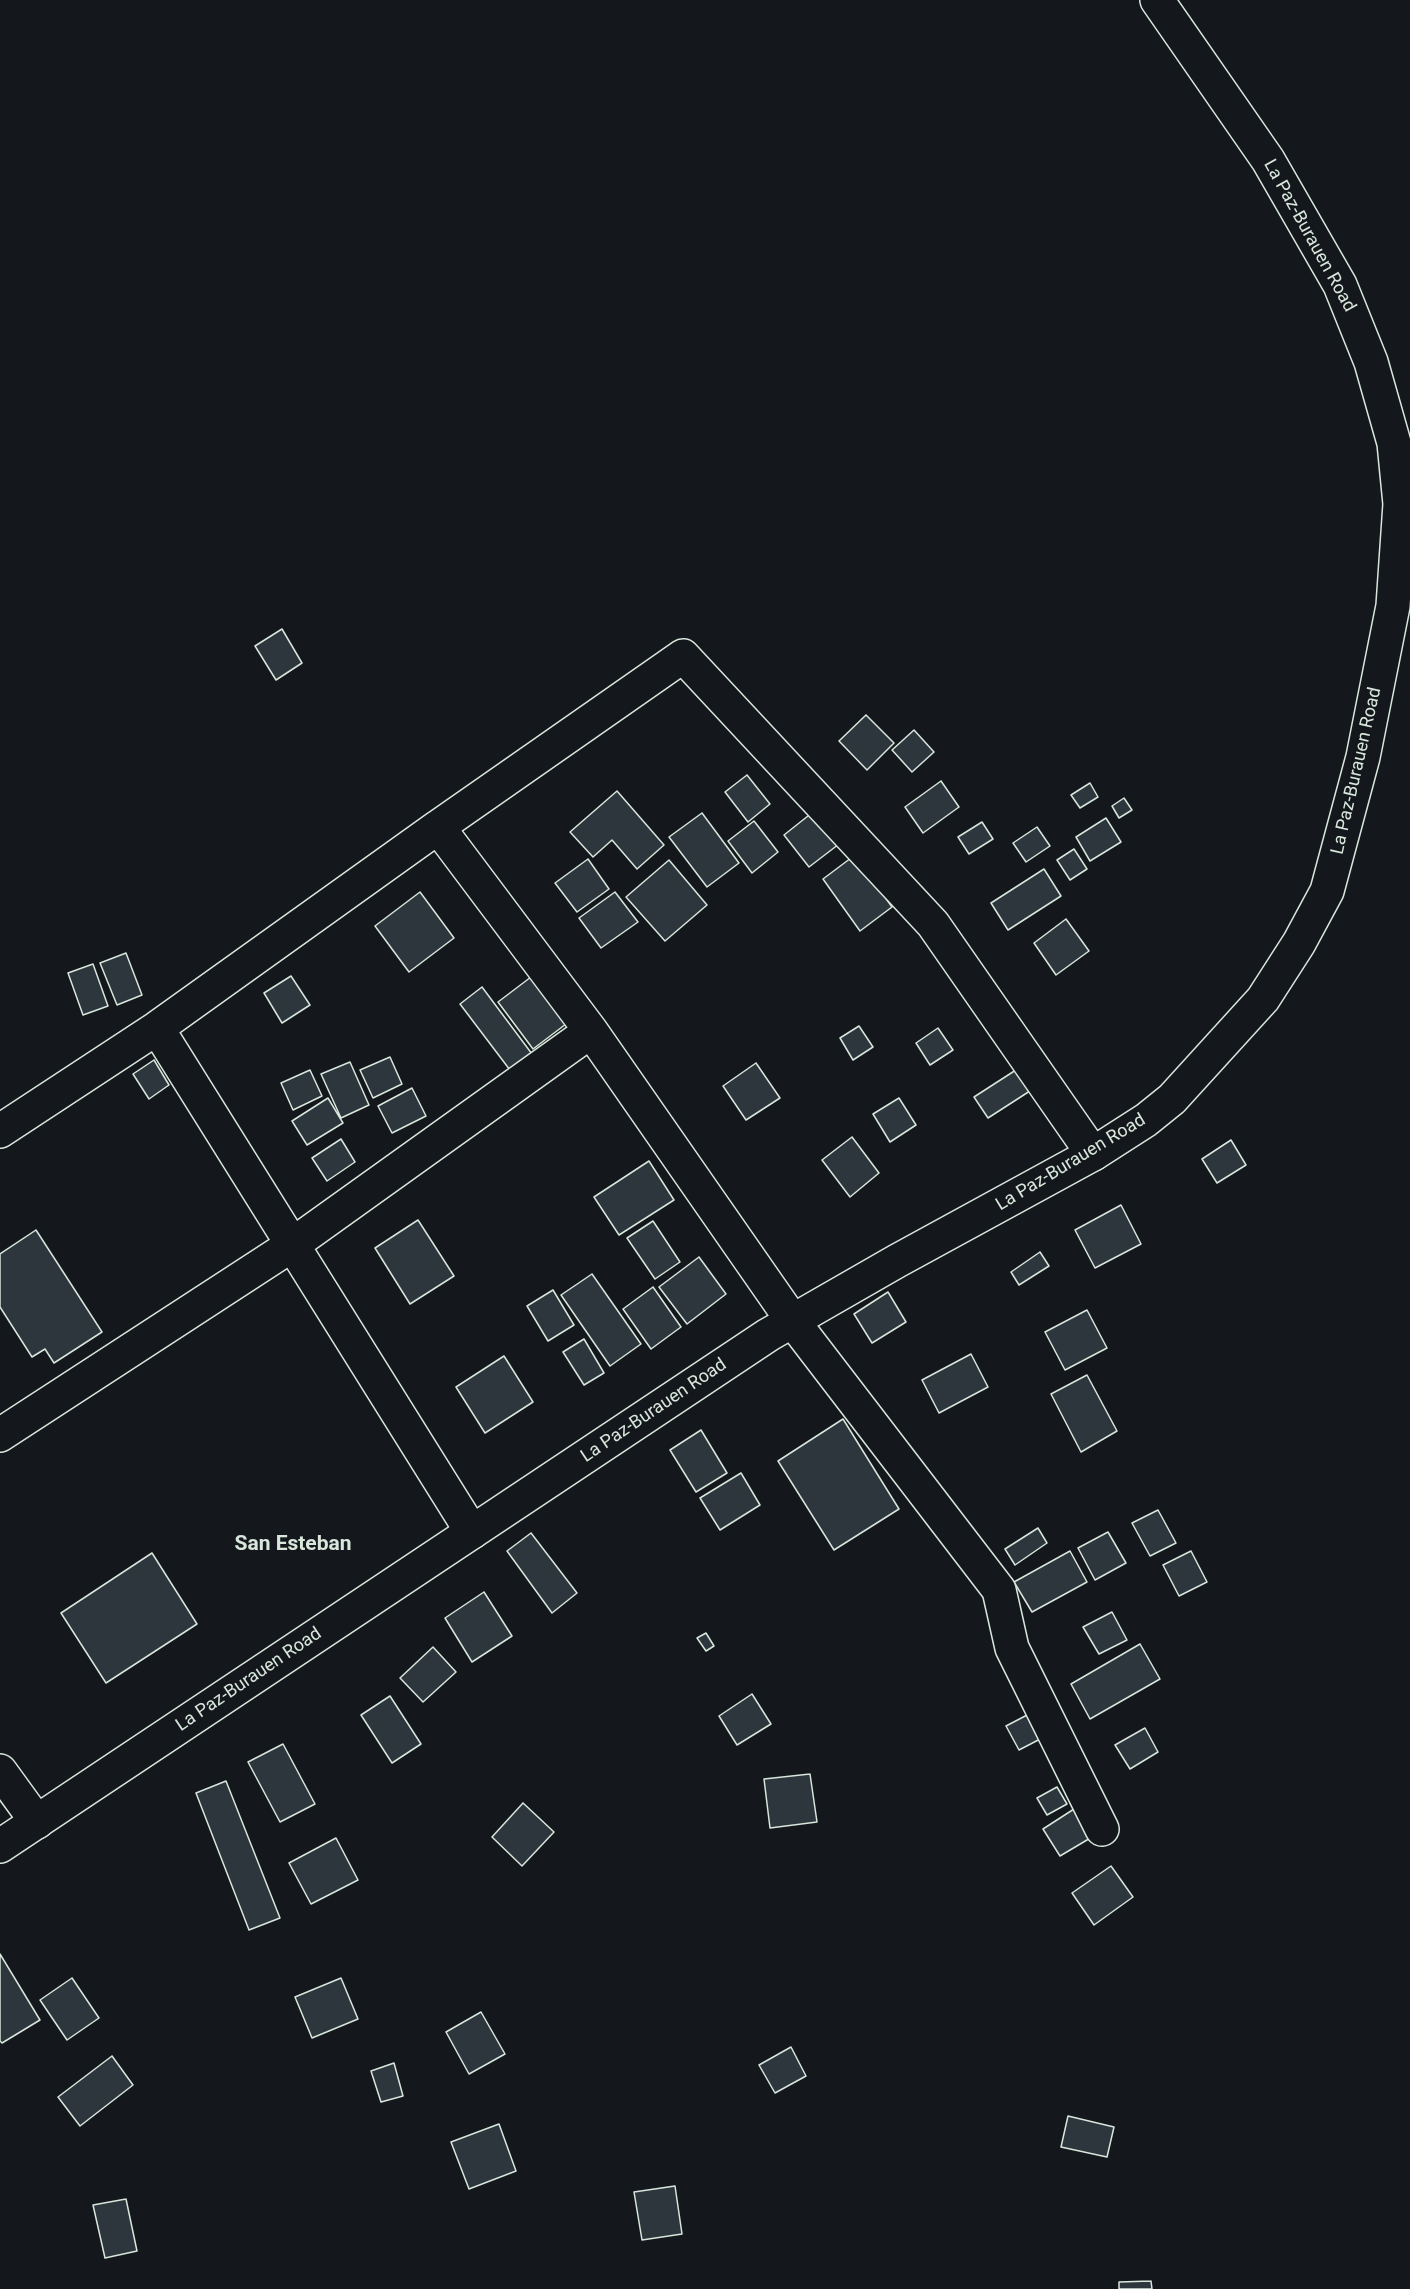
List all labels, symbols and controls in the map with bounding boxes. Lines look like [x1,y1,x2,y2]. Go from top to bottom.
street label: La Paz-Burauen Road [1258,156,1360,316]
street label: La Paz-Burauen Road [1327,685,1387,857]
street label: La Paz-Burauen Road [992,1110,1150,1216]
street label: La Paz-Burauen Road [577,1354,731,1468]
district label: San Esteban [234,1532,352,1558]
street label: La Paz-Burauen Road [172,1623,326,1737]

